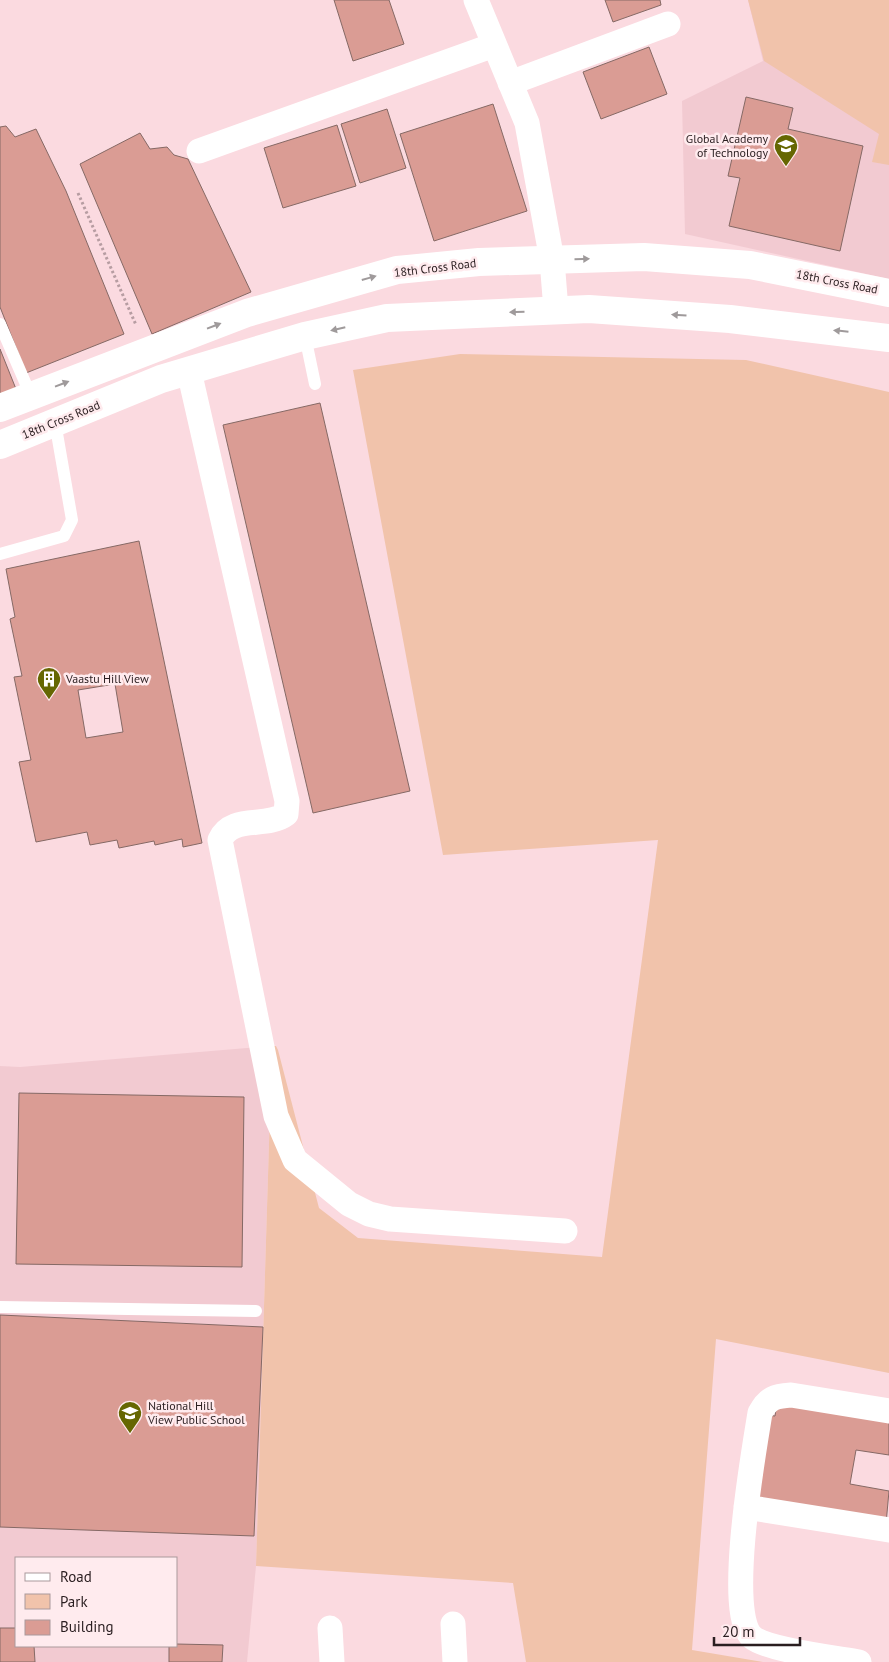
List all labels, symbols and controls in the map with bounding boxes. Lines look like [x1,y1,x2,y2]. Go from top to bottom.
place label: Global Academy of Technology [686,131,768,160]
school or university icon: Global Academy of Technology [773,133,799,167]
street label: 18th Cross Road [393,255,477,280]
one-way arrow [575,255,591,263]
street label: 18th Cross Road [795,266,879,297]
one-way arrow [362,274,377,282]
one-way arrow [509,308,525,316]
one-way arrow [671,311,687,319]
one-way arrow [206,321,221,329]
one-way arrow [331,325,346,333]
one-way arrow [833,327,849,335]
one-way arrow [55,380,70,388]
street label: 18th Cross Road [20,397,102,442]
building icon: Vaastu Hill View [36,666,62,700]
place label: Vaastu Hill View [65,671,149,686]
place label: National Hill View Public School [147,1398,245,1427]
school or university icon: National Hill View Public School [117,1400,143,1434]
legend [15,1557,178,1647]
text: Road [60,1567,92,1586]
text: Park [60,1592,88,1611]
scale bar [714,1614,800,1646]
text: Building [60,1617,114,1636]
text: 20 m [722,1622,755,1641]

